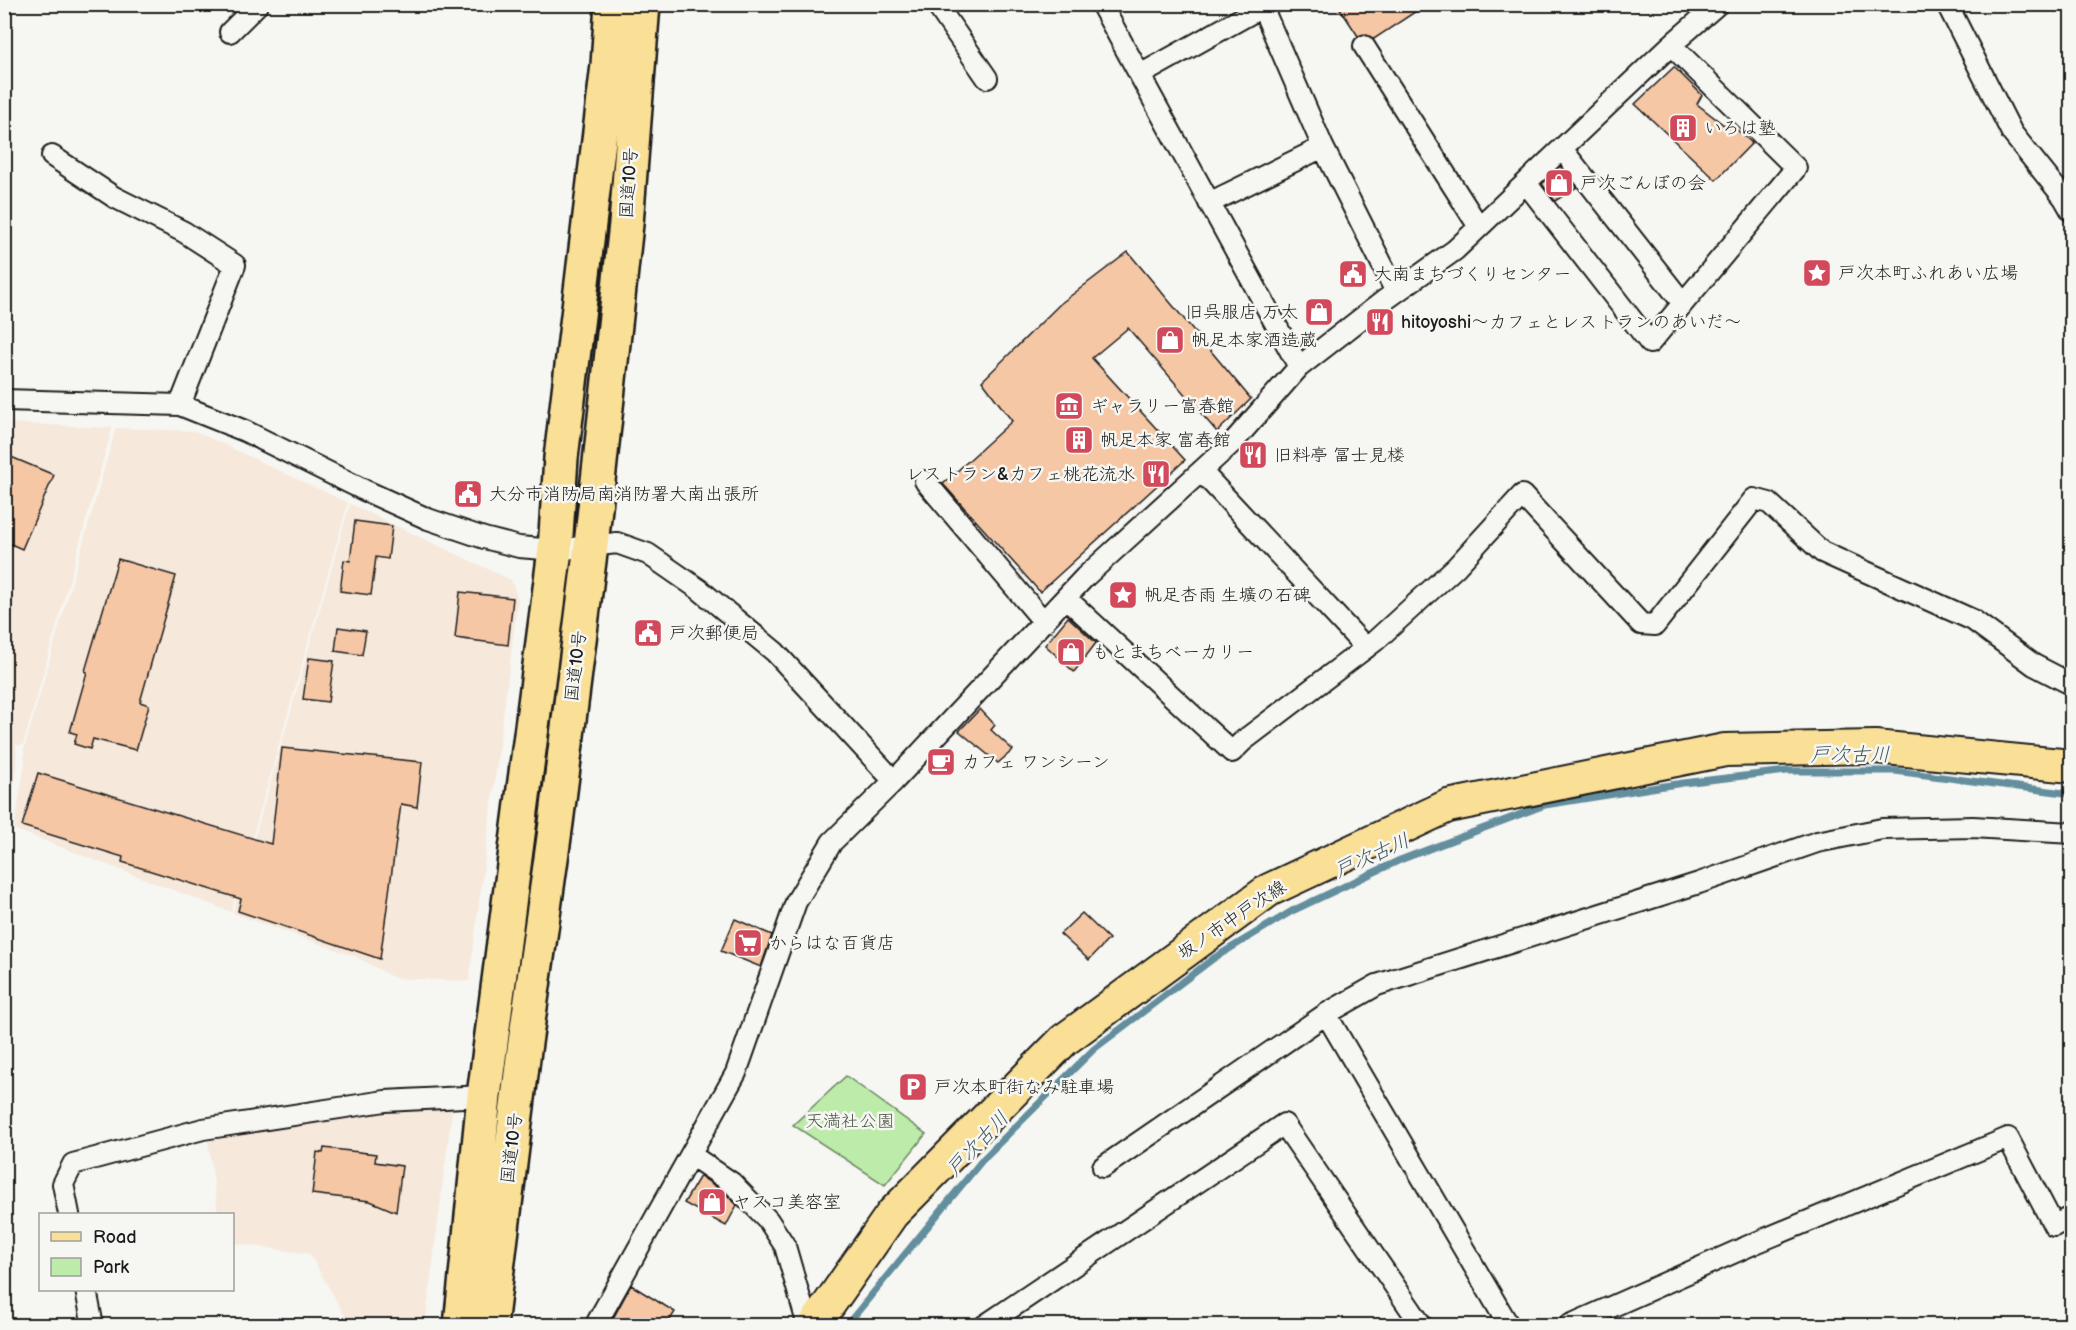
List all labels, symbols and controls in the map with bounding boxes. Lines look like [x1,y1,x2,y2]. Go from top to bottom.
building icon: いろは塾 [1667,112,1699,144]
place label: いろは塾 [1704,118,1776,139]
street label: 国道10号 [616,147,642,219]
shop icon: 戸次ごんぼの会 [1543,167,1575,199]
place label: 戸次ごんぼの会 [1580,173,1706,194]
place icon: 戸次本町ふれあい広場 [1801,257,1833,289]
public building icon: 大南まちづくりセンター [1337,258,1369,290]
place label: 戸次本町ふれあい広場 [1838,263,2018,284]
place label: 大南まちづくりセンター [1374,264,1571,285]
shop icon: 旧呉服店 万太 [1303,296,1335,328]
place label: 旧呉服店 万太 [1185,302,1298,323]
restaurant icon: hitoyoshi～カフェとレストランのあいだ～ [1364,306,1396,338]
place label: hitoyoshi～カフェとレストランのあいだ～ [1401,312,1742,333]
shop icon: 帆足本家酒造蔵 [1154,324,1186,356]
place label: 帆足本家酒造蔵 [1191,330,1317,351]
museum icon: ギャラリー富春館 [1053,390,1085,422]
place label: ギャラリー富春館 [1090,396,1234,417]
building icon: 帆足本家 富春館 [1063,424,1095,456]
place label: 帆足本家 富春館 [1100,430,1231,451]
restaurant icon: 旧料亭 冨士見楼 [1237,439,1269,471]
place label: 旧料亭 冨士見楼 [1274,445,1405,466]
restaurant icon: レストラン&カフェ桃花流水 [1140,458,1172,490]
place label: レストラン&カフェ桃花流水 [906,464,1135,485]
public building icon: 大分市消防局南消防署大南出張所 [452,478,484,510]
place label: 大分市消防局南消防署大南出張所 [489,484,759,505]
place icon: 帆足杏雨 生壙の石碑 [1107,579,1139,611]
place label: 帆足杏雨 生壙の石碑 [1144,585,1311,606]
public building icon: 戸次郵便局 [632,617,664,649]
place label: 戸次郵便局 [669,623,759,644]
street label: 国道10号 [561,629,591,703]
shop icon: もとまちベーカリー [1055,636,1087,668]
place label: もとまちベーカリー [1092,642,1254,663]
water label: 戸次古川 [1810,743,1890,767]
cafe icon: カフェ ワンシーン [925,746,957,778]
place label: カフェ ワンシーン [962,752,1110,773]
water label: 戸次古川 [1331,829,1413,883]
street label: 坂ノ市中戸次線 [1174,876,1290,964]
supermarket icon: からはな百貨店 [732,927,764,959]
place label: からはな百貨店 [769,933,895,954]
parking icon: 戸次本町街なみ駐車場 [897,1071,929,1103]
place label: 戸次本町街なみ駐車場 [934,1077,1114,1098]
water label: 戸次古川 [942,1107,1014,1181]
street label: 国道10号 [497,1111,527,1185]
park label: 天満社公園 [805,1111,895,1132]
shop icon: ヤスコ美容室 [696,1186,728,1218]
place label: ヤスコ美容室 [733,1192,841,1213]
legend [39,1213,234,1291]
text: Road [93,1227,137,1248]
text: Park [93,1257,129,1278]

